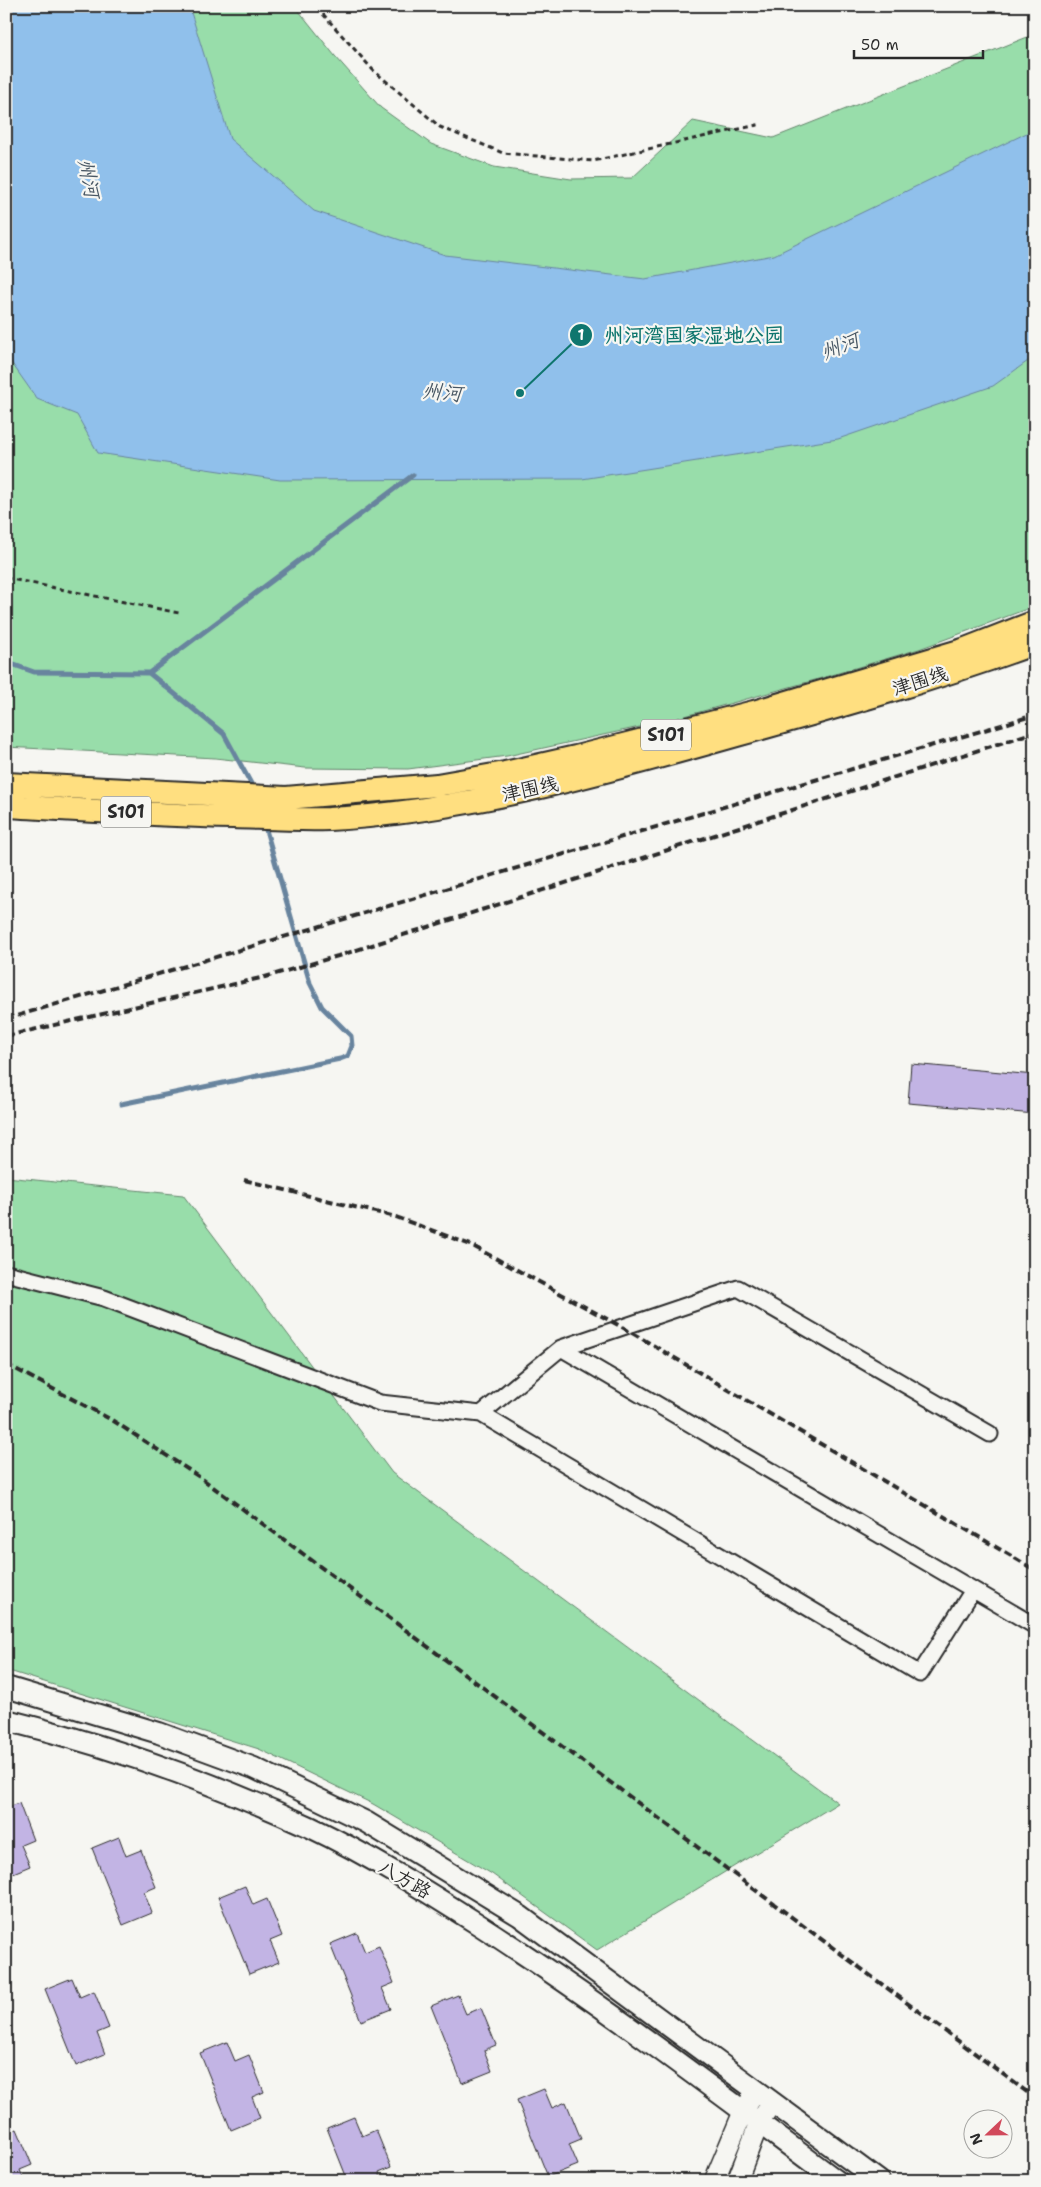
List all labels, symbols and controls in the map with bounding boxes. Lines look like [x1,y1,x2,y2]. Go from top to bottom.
scale bar [854,28,982,60]
text: 50 m [861,35,899,55]
water label: 州河 [72,156,106,203]
callout: 州河湾国家湿地公园 [569,318,794,353]
text: 州河湾国家湿地公园 [604,322,784,348]
text: 1 [578,325,585,345]
water label: 州河 [817,325,866,366]
water label: 州河 [421,377,466,407]
street label: 津围线 [889,661,951,701]
road number: S101 [641,720,691,750]
street label: 津围线 [500,771,560,807]
road number: S101 [101,796,151,828]
street label: 八方路 [374,1854,436,1904]
north arrow [964,2110,1014,2160]
text: N [966,2130,986,2147]

